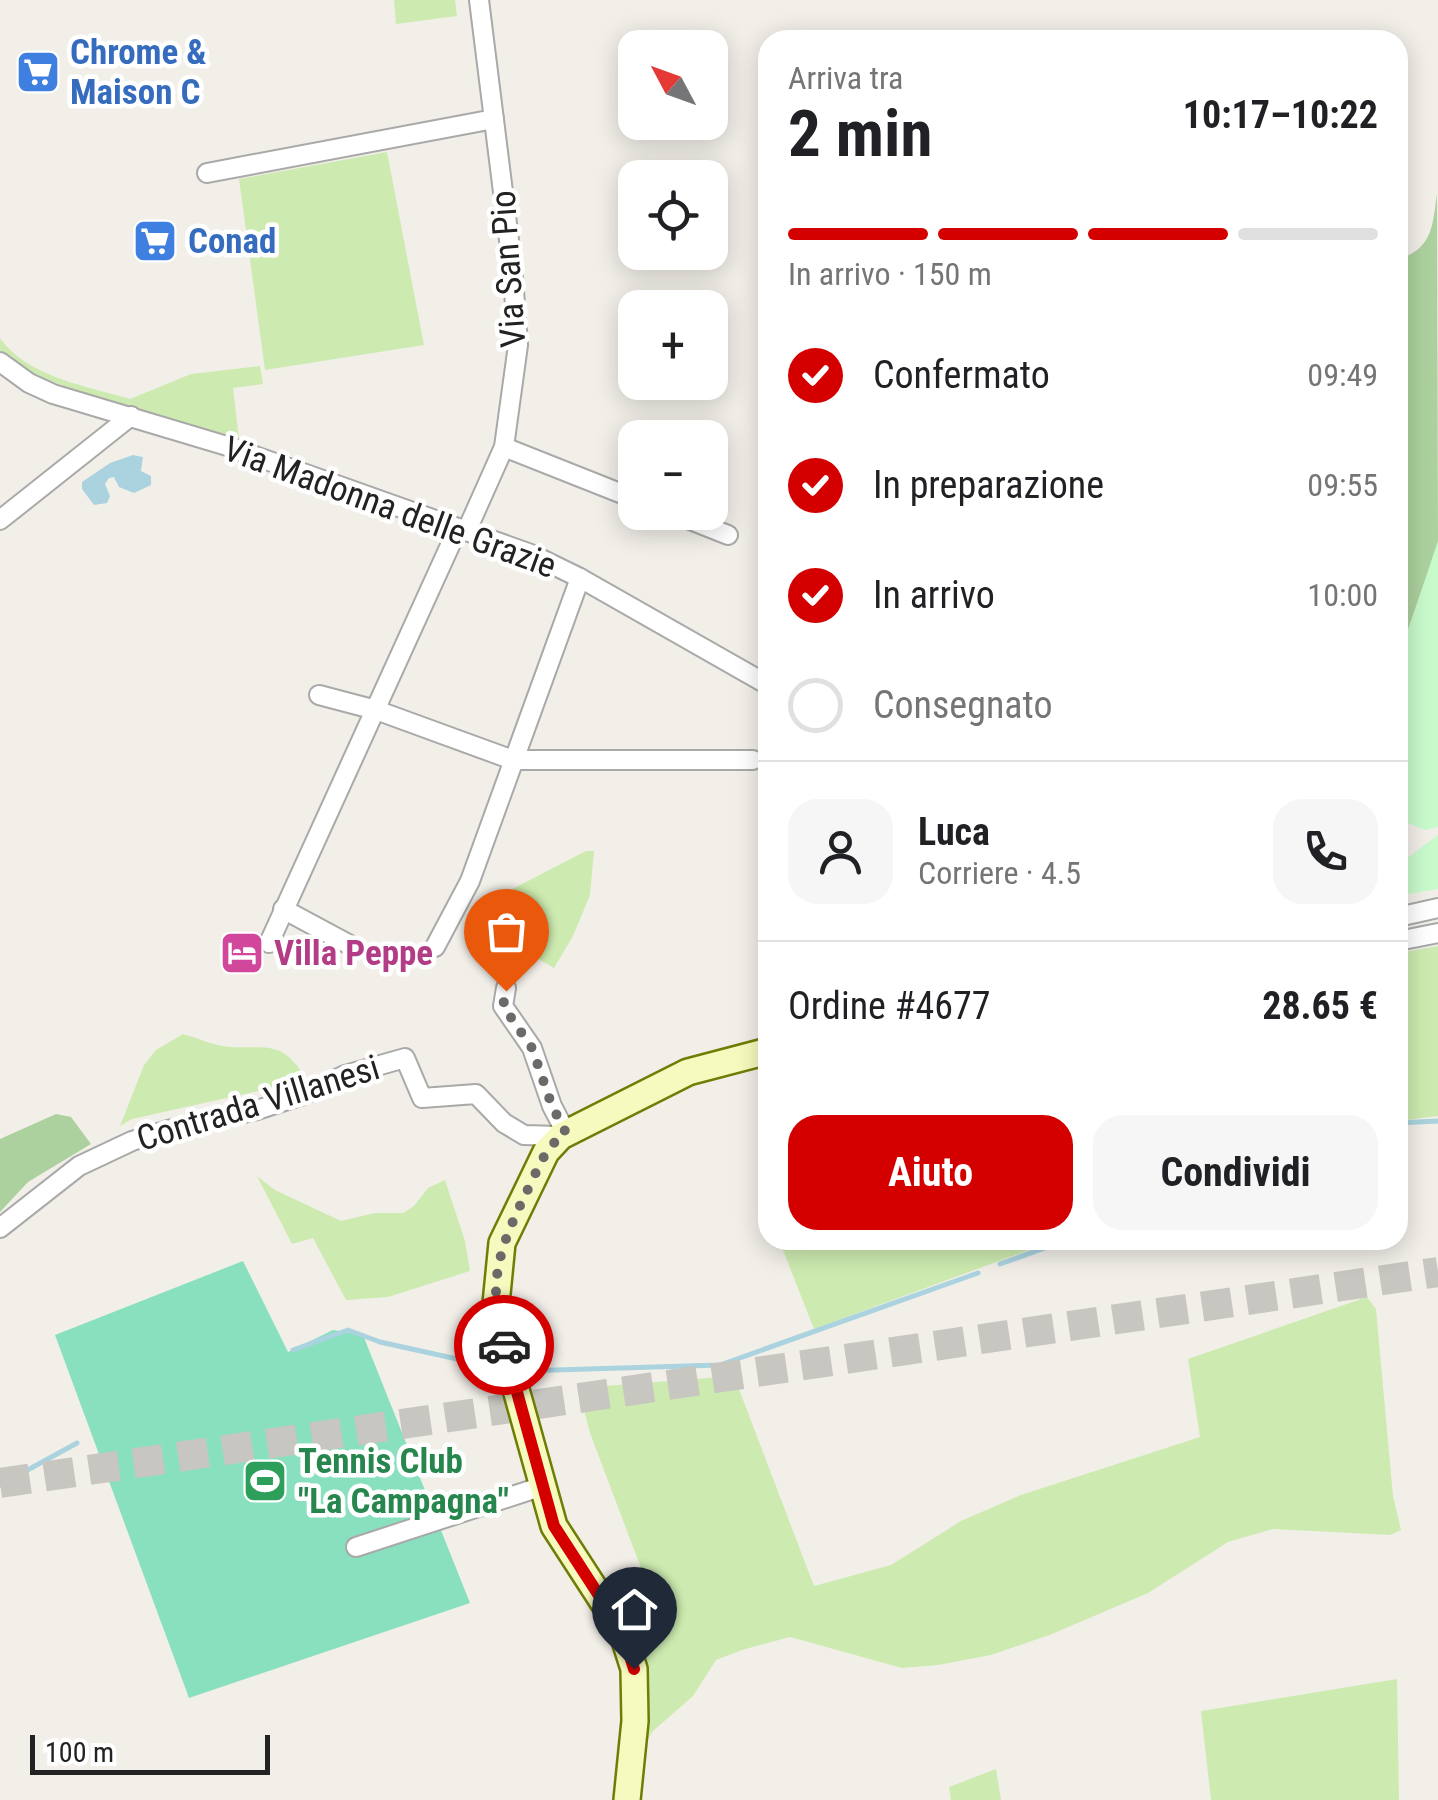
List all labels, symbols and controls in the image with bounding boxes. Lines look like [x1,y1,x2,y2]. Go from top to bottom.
north arrow [618,30,728,140]
map controls [618,30,728,530]
place label: Chrome & Maison C [70,32,207,113]
supermarket icon: Chrome & Maison C [15,49,61,95]
text: Arriva tra [788,59,903,97]
text: 10:17–10:22 [1183,93,1378,137]
text: 2 min [788,96,932,172]
button: locate [618,160,728,270]
street label: Via San Pio [483,189,534,349]
supermarket icon: Conad [132,218,178,264]
place label: Conad [188,221,276,262]
text: In arrivo · 150 m [788,255,992,293]
button: + [618,290,728,400]
icon: check [788,348,843,403]
text: Confermato [873,353,1050,397]
text: 09:49 [1307,356,1378,394]
button: − [618,420,728,530]
street label: Via Madonna delle Grazie [218,428,562,587]
icon: check [788,458,843,513]
text: In preparazione [873,463,1104,507]
text: 09:55 [1307,466,1378,504]
icon: check [788,568,843,623]
text: In arrivo [873,573,995,617]
text: 10:00 [1307,576,1378,614]
text: Consegnato [873,683,1052,727]
button: person [788,799,893,904]
button: phone [1273,799,1378,904]
text: Luca [918,810,990,854]
text: Corriere · 4.5 [918,854,1081,892]
pin [464,889,549,992]
icon: bag [479,904,534,959]
hotel icon: Villa Peppe [219,930,265,976]
place label: Villa Peppe [274,933,433,974]
text: Ordine #4677 [788,984,990,1028]
text: 28.65 € [1262,984,1378,1028]
street label: Contrada Villanesi [132,1047,384,1160]
button: Aiuto [788,1115,1073,1230]
button: Condividi [1093,1115,1378,1230]
courier [454,1295,554,1395]
icon: car [477,1318,532,1373]
place label: Tennis Club "La Campagna" [298,1441,509,1522]
sports icon: Tennis Club "La Campagna" [242,1458,288,1504]
pin [592,1567,677,1670]
icon: home [607,1582,662,1637]
scale bar [30,1730,270,1774]
text: 100 m [45,1736,114,1769]

